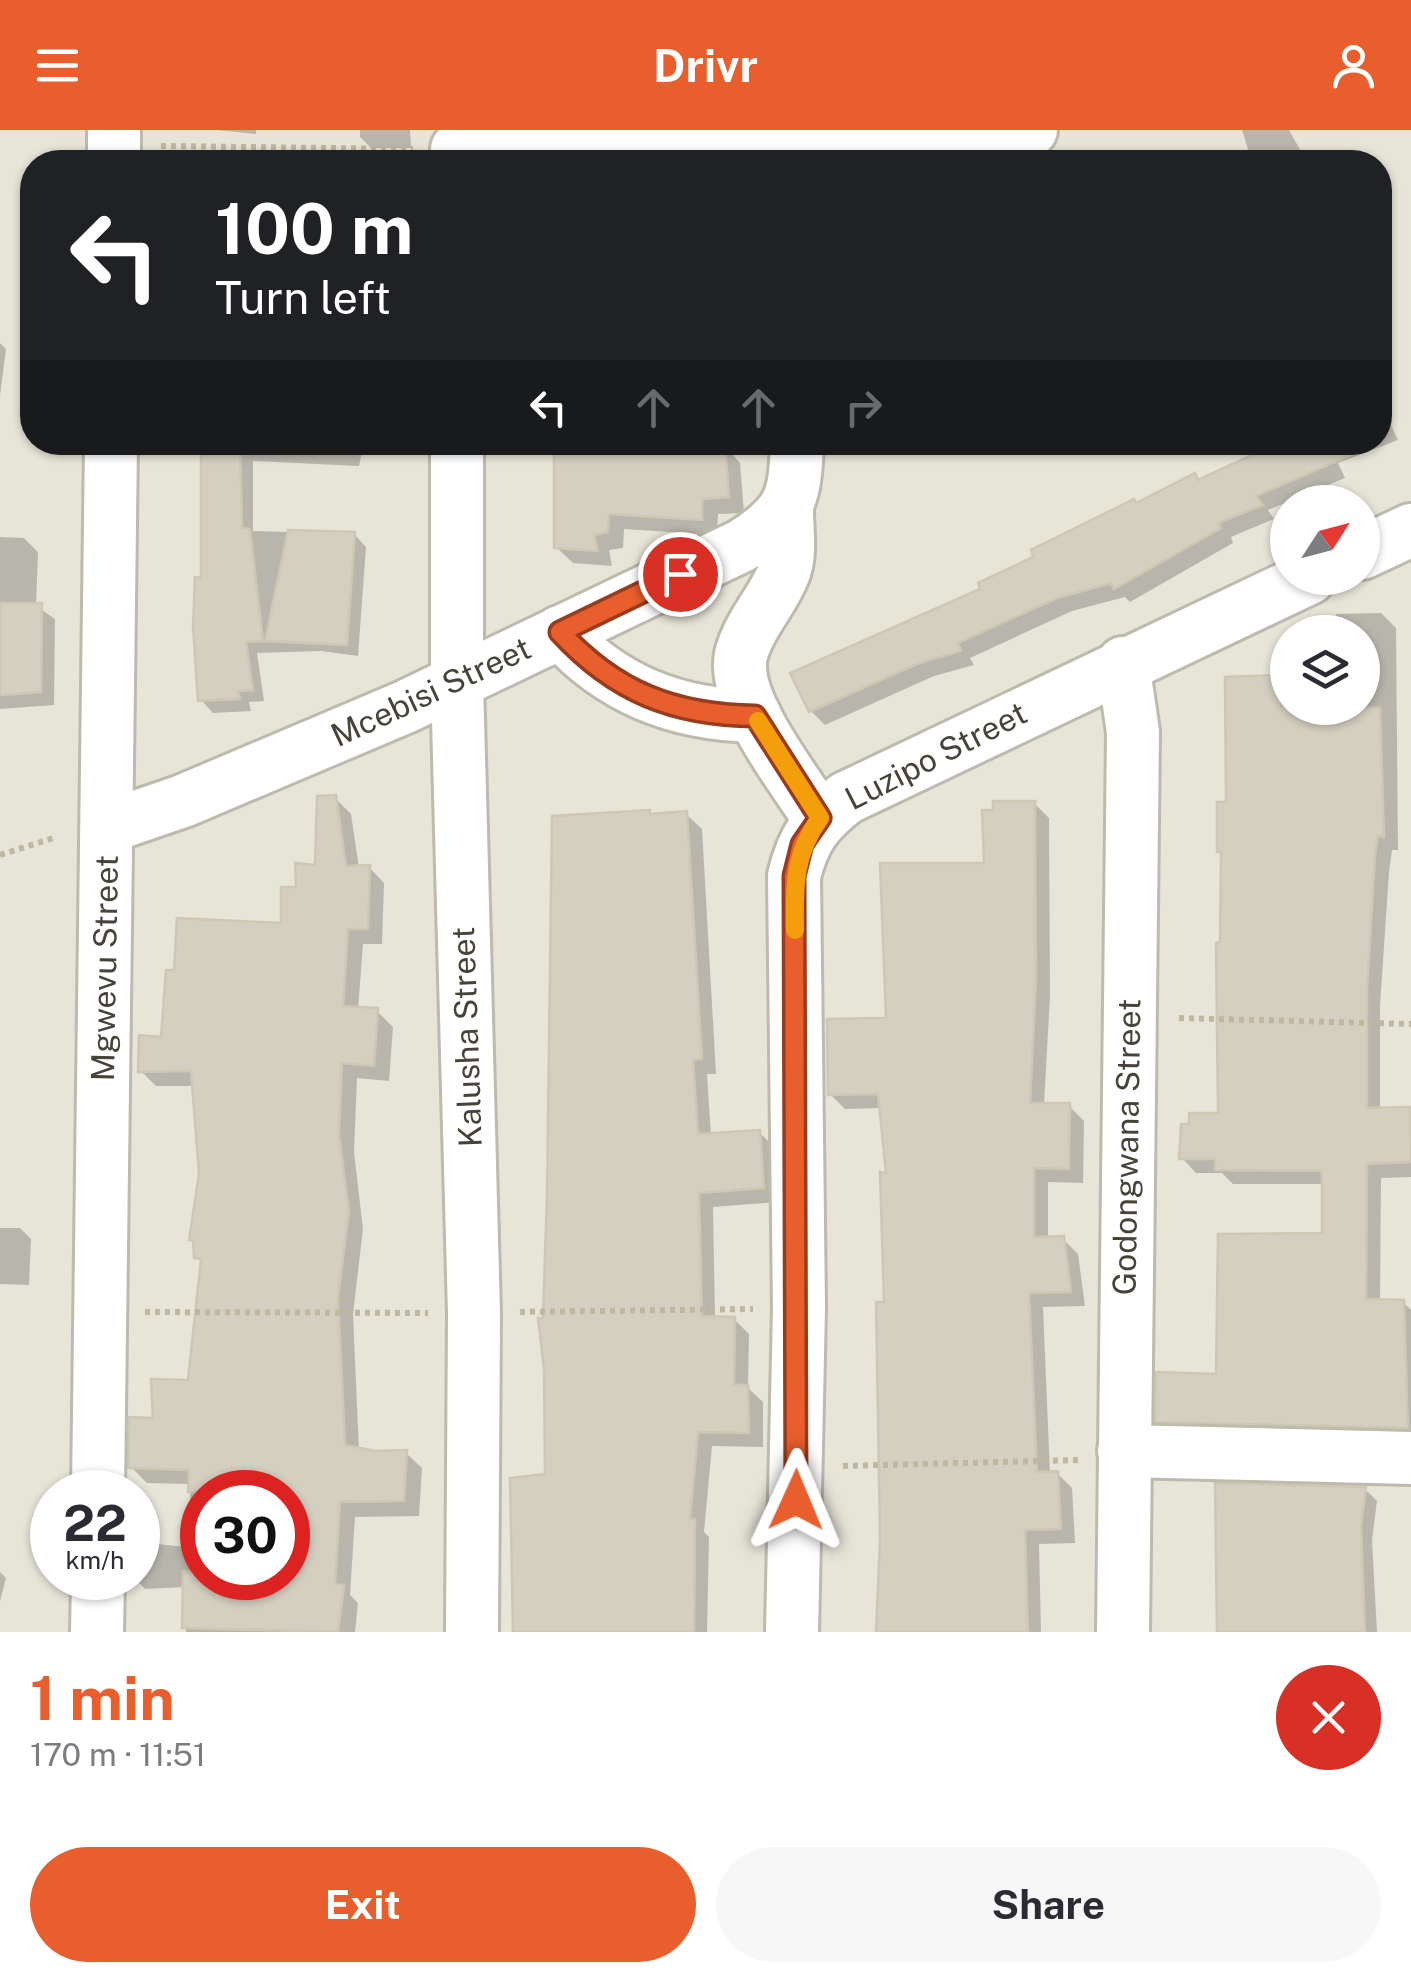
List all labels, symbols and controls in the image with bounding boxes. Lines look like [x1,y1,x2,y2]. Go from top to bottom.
icon: menu [30,38,85,93]
icon: person [1326,38,1381,93]
text: Drivr [653,39,758,92]
text: 100 m [215,187,413,270]
icon: left [50,190,180,320]
text: Turn left [215,271,391,324]
icon: left [521,380,576,435]
icon: ahead [626,380,681,435]
icon: ahead [731,380,786,435]
icon: right [836,380,891,435]
north arrow [1270,485,1380,595]
map controls [1270,485,1380,725]
pin [638,532,723,617]
icon: arrive [653,547,708,602]
button: layers [1270,615,1380,725]
street label: Mcebisi Street [325,629,536,754]
street label: Luzipo Street [839,694,1033,817]
street label: Mgwevu Street [84,854,125,1082]
street label: Kalusha Street [444,926,489,1148]
street label: Godongwana Street [1105,998,1148,1296]
position arrow [744,1448,848,1552]
speed limit sign: 30 [180,1470,310,1600]
text: 22 [63,1493,127,1552]
text: km/h [66,1545,124,1575]
text: 1 min [30,1663,175,1734]
button: close [1276,1665,1381,1770]
text: 170 m · 11:51 [30,1736,206,1773]
button: Exit [30,1847,696,1962]
button: Share [716,1847,1381,1962]

